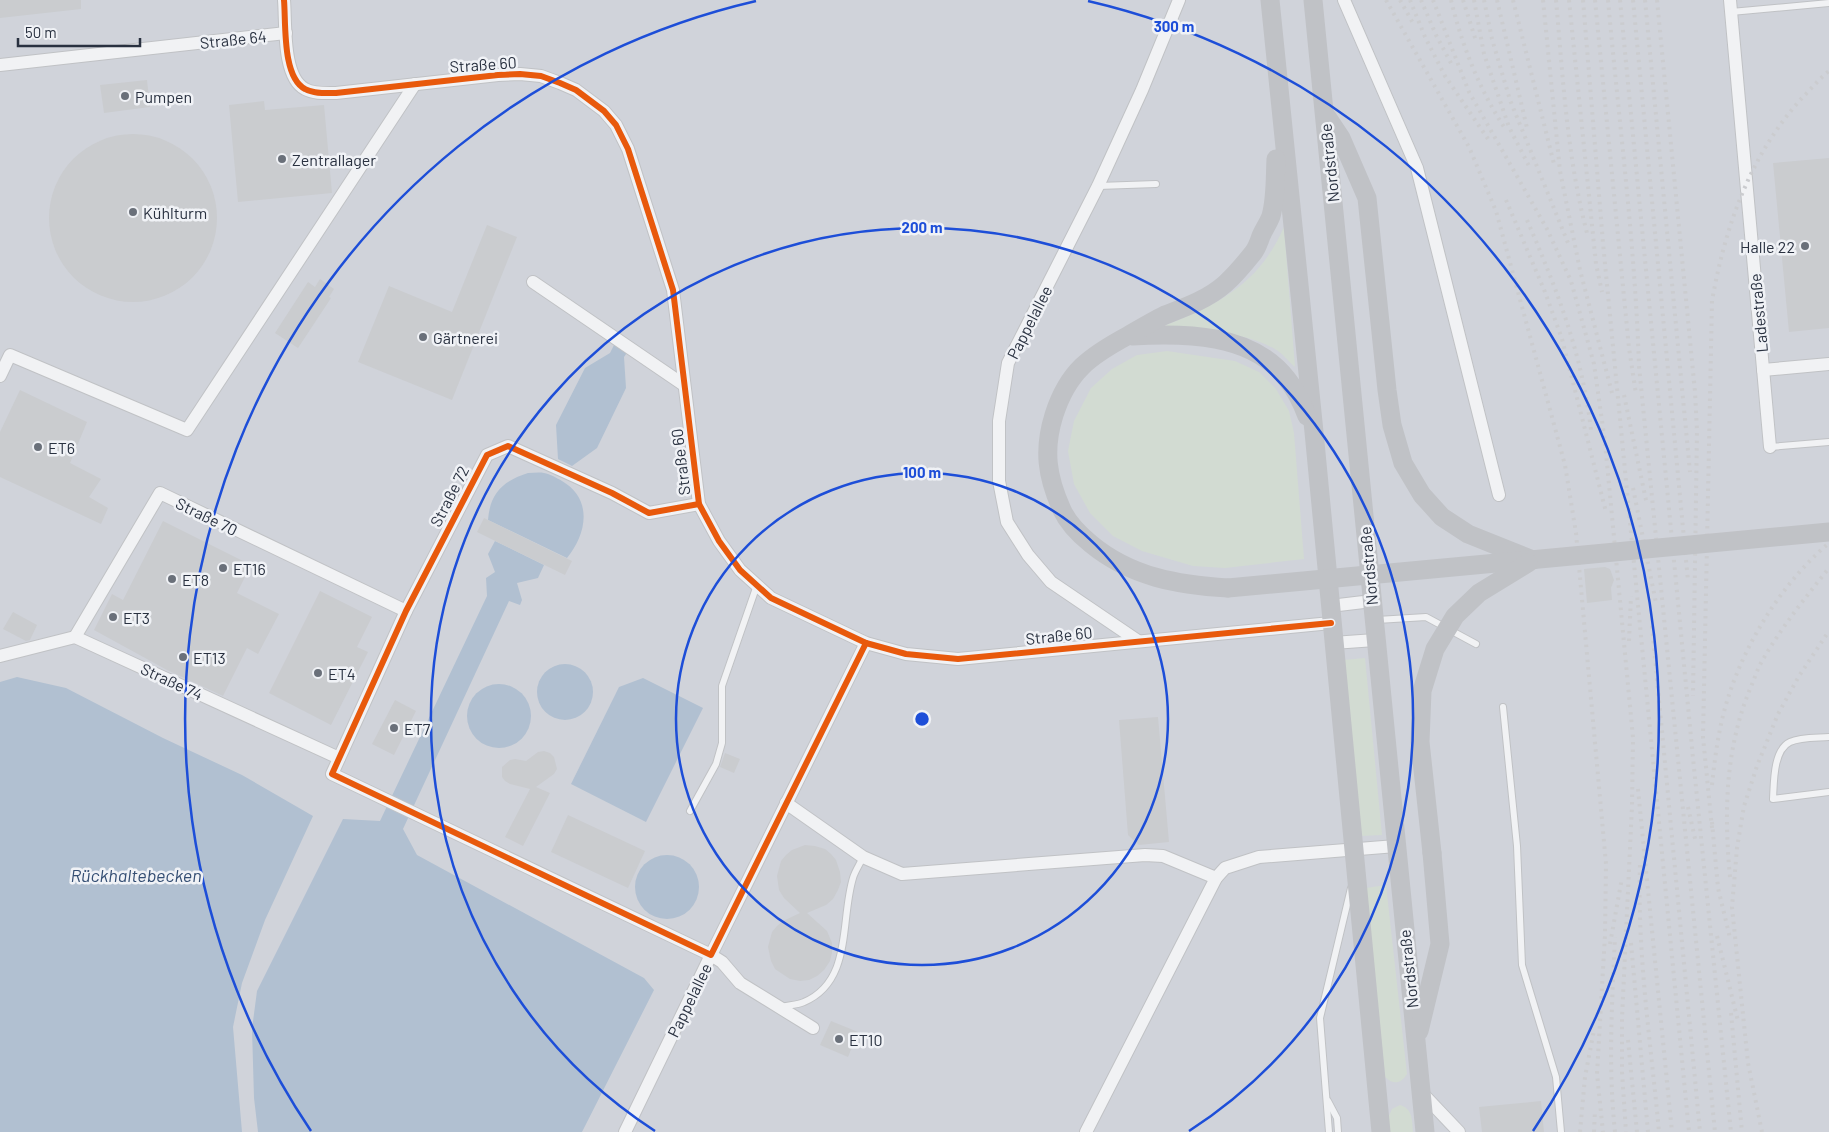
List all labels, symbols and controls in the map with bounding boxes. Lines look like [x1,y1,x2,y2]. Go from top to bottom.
scale bar [18,15,140,47]
text: 300 m [1154,17,1194,35]
text: 50 m [25,23,57,41]
street label: Straße 64 [199,26,267,52]
street label: Straße 60 [449,52,517,76]
place label: Pumpen [135,87,192,106]
marker: Pumpen [119,90,131,102]
street label: Nordstraße [1315,123,1343,203]
place label: Zentrallager [292,150,376,169]
marker: Zentrallager [276,153,288,165]
place label: Kühlturm [143,203,207,222]
marker: Kühlturm [127,206,139,218]
text: 200 m [901,218,943,236]
place label: Halle 22 [1740,237,1795,256]
marker: Halle 22 [1799,240,1811,252]
street label: Ladestraße [1745,273,1771,353]
street label: Pappelallee [1002,282,1056,362]
place label: Gärtnerei [433,328,498,347]
marker: Gärtnerei [417,331,429,343]
street label: Straße 60 [666,428,694,496]
place label: ET6 [48,438,75,457]
marker: ET6 [32,441,44,453]
street label: Straße 72 [426,462,472,530]
text: 100 m [903,463,941,481]
street label: Straße 70 [173,493,241,539]
street label: Nordstraße [1355,526,1381,606]
place label: ET16 [233,559,266,578]
marker: ET16 [217,562,229,574]
place label: ET8 [182,570,209,589]
marker: ET8 [166,573,178,585]
place label: ET3 [123,608,150,627]
marker: ET3 [107,611,119,623]
street label: Straße 60 [1025,622,1093,648]
place label: ET13 [193,648,226,667]
marker: ET13 [177,651,189,663]
street label: Straße 74 [138,658,206,704]
place label: ET4 [328,664,356,683]
marker: ET4 [312,667,324,679]
centre of rings [913,710,931,728]
place label: ET7 [404,719,431,738]
marker: ET7 [388,722,400,734]
water label: Rückhaltebecken [70,864,202,886]
street label: Nordstraße [1394,929,1422,1009]
street label: Pappelallee [663,960,715,1040]
place label: ET10 [849,1030,882,1049]
marker: ET10 [833,1033,845,1045]

